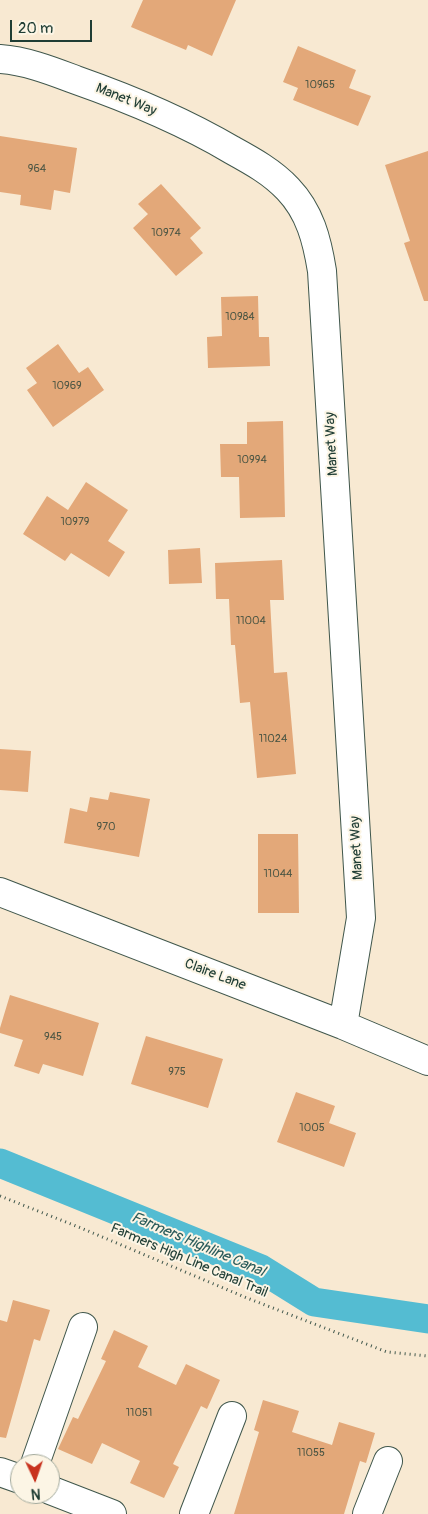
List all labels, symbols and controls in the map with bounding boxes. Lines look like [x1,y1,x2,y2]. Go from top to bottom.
scale bar [12,10,95,42]
text: 20 m [18,19,53,38]
house number: 10965 [305,78,335,92]
street label: Manet Way [93,80,159,120]
house number: 964 [28,162,46,176]
house number: 10974 [151,226,181,240]
house number: 10984 [225,310,255,324]
house number: 10969 [52,379,82,393]
street label: Manet Way [322,412,342,476]
house number: 10994 [237,453,267,467]
house number: 10979 [61,515,89,529]
house number: 11004 [236,614,266,628]
house number: 11024 [259,732,287,746]
street label: Manet Way [347,816,367,880]
house number: 970 [97,820,115,834]
house number: 11044 [264,867,292,881]
street label: Claire Lane [182,956,248,994]
house number: 945 [44,1030,62,1044]
house number: 975 [168,1065,186,1079]
house number: 1005 [299,1121,325,1135]
water label: Farmers Highline Canal [128,1209,268,1281]
street label: Farmers High Line Canal Trail [108,1220,270,1302]
house number: 11051 [126,1406,152,1420]
house number: 11055 [297,1446,325,1460]
north arrow [10,1454,60,1504]
text: N [31,1485,41,1502]

